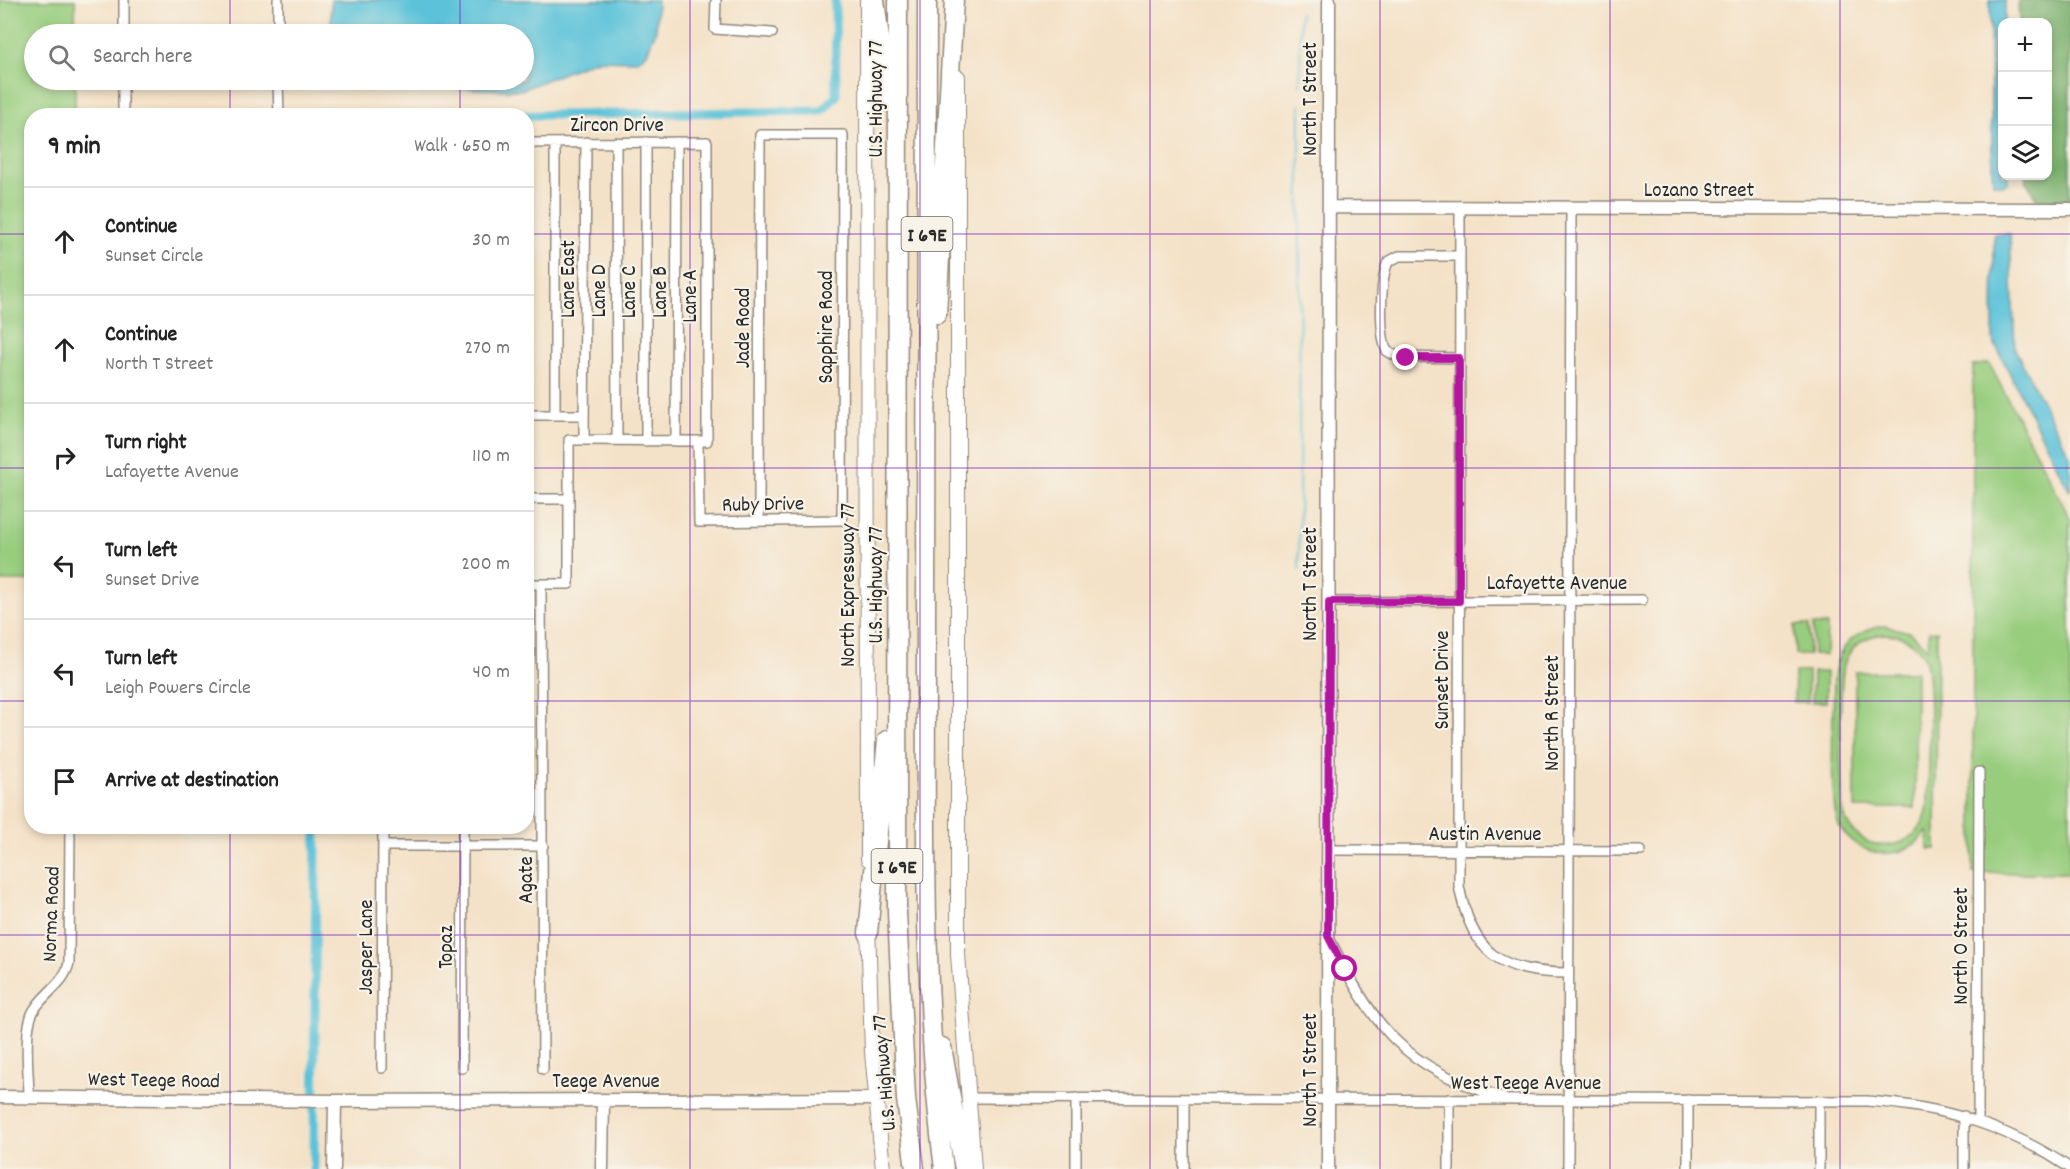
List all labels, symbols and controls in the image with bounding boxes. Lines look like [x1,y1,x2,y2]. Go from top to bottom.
map controls [1998,18,2052,180]
button: + [1998,18,2052,72]
search box [24,24,534,90]
street label: U.S. Highway 77 [863,40,893,158]
icon: search [45,41,78,74]
text: Search here [93,42,192,73]
street label: North T Street [1297,42,1327,156]
button: − [1998,72,2052,126]
street label: Zircon Drive [570,112,664,142]
button: layers [1998,126,2052,180]
text: 9 min [48,129,101,166]
text: Walk · 650 m [414,133,510,161]
street label: Lozano Street [1644,177,1755,207]
text: Continue [105,212,177,243]
road number: I 69E [902,217,952,251]
icon: ahead [48,225,81,258]
text: 30 m [472,227,510,255]
street label: Lane East [555,240,585,318]
text: Sunset Circle [105,243,203,271]
street label: Lane D [586,264,616,318]
street label: Lane C [616,266,646,318]
street label: Lane B [647,266,677,318]
street label: Lane A [677,269,707,323]
street label: Sapphire Road [813,270,843,384]
street label: Jade Road [730,288,760,368]
text: Continue [105,320,177,351]
icon: ahead [48,333,81,366]
text: 270 m [464,335,510,363]
route end [1392,344,1418,370]
text: North T Street [105,351,214,379]
text: Turn right [105,428,187,459]
icon: right [48,441,81,474]
text: 110 m [472,443,510,471]
text: Lafayette Avenue [105,459,239,487]
street label: Ruby Drive [722,490,804,522]
street label: North Expressway 77 [835,503,865,667]
street label: U.S. Highway 77 [863,526,893,644]
street label: North T Street [1297,527,1327,641]
text: Turn left [105,536,177,567]
icon: left [48,549,81,582]
text: 200 m [461,551,510,579]
text: Sunset Drive [105,567,199,595]
street label: Lafayette Avenue [1487,570,1627,600]
street label: Sunset Drive [1429,630,1459,730]
text: Turn left [105,644,177,675]
street label: North R Street [1539,655,1569,771]
icon: left [48,657,81,690]
text: 40 m [472,659,510,687]
text: Leigh Powers Circle [105,675,251,703]
icon: arrive [48,765,81,798]
text: Arrive at destination [105,766,279,797]
street label: Austin Avenue [1429,821,1541,851]
road number: I 69E [872,849,922,883]
street label: Agate [513,856,543,904]
street label: Norma Road [36,866,70,963]
street label: North O Street [1948,887,1978,1005]
street label: Jasper Lane [353,899,383,995]
street label: Topaz [433,925,463,969]
route start [1331,955,1357,981]
street label: U.S. Highway 77 [866,1013,906,1133]
street label: North T Street [1297,1013,1327,1127]
street label: West Teege Road [88,1066,220,1098]
street label: Teege Avenue [552,1068,660,1098]
street label: West Teege Avenue [1451,1070,1601,1100]

